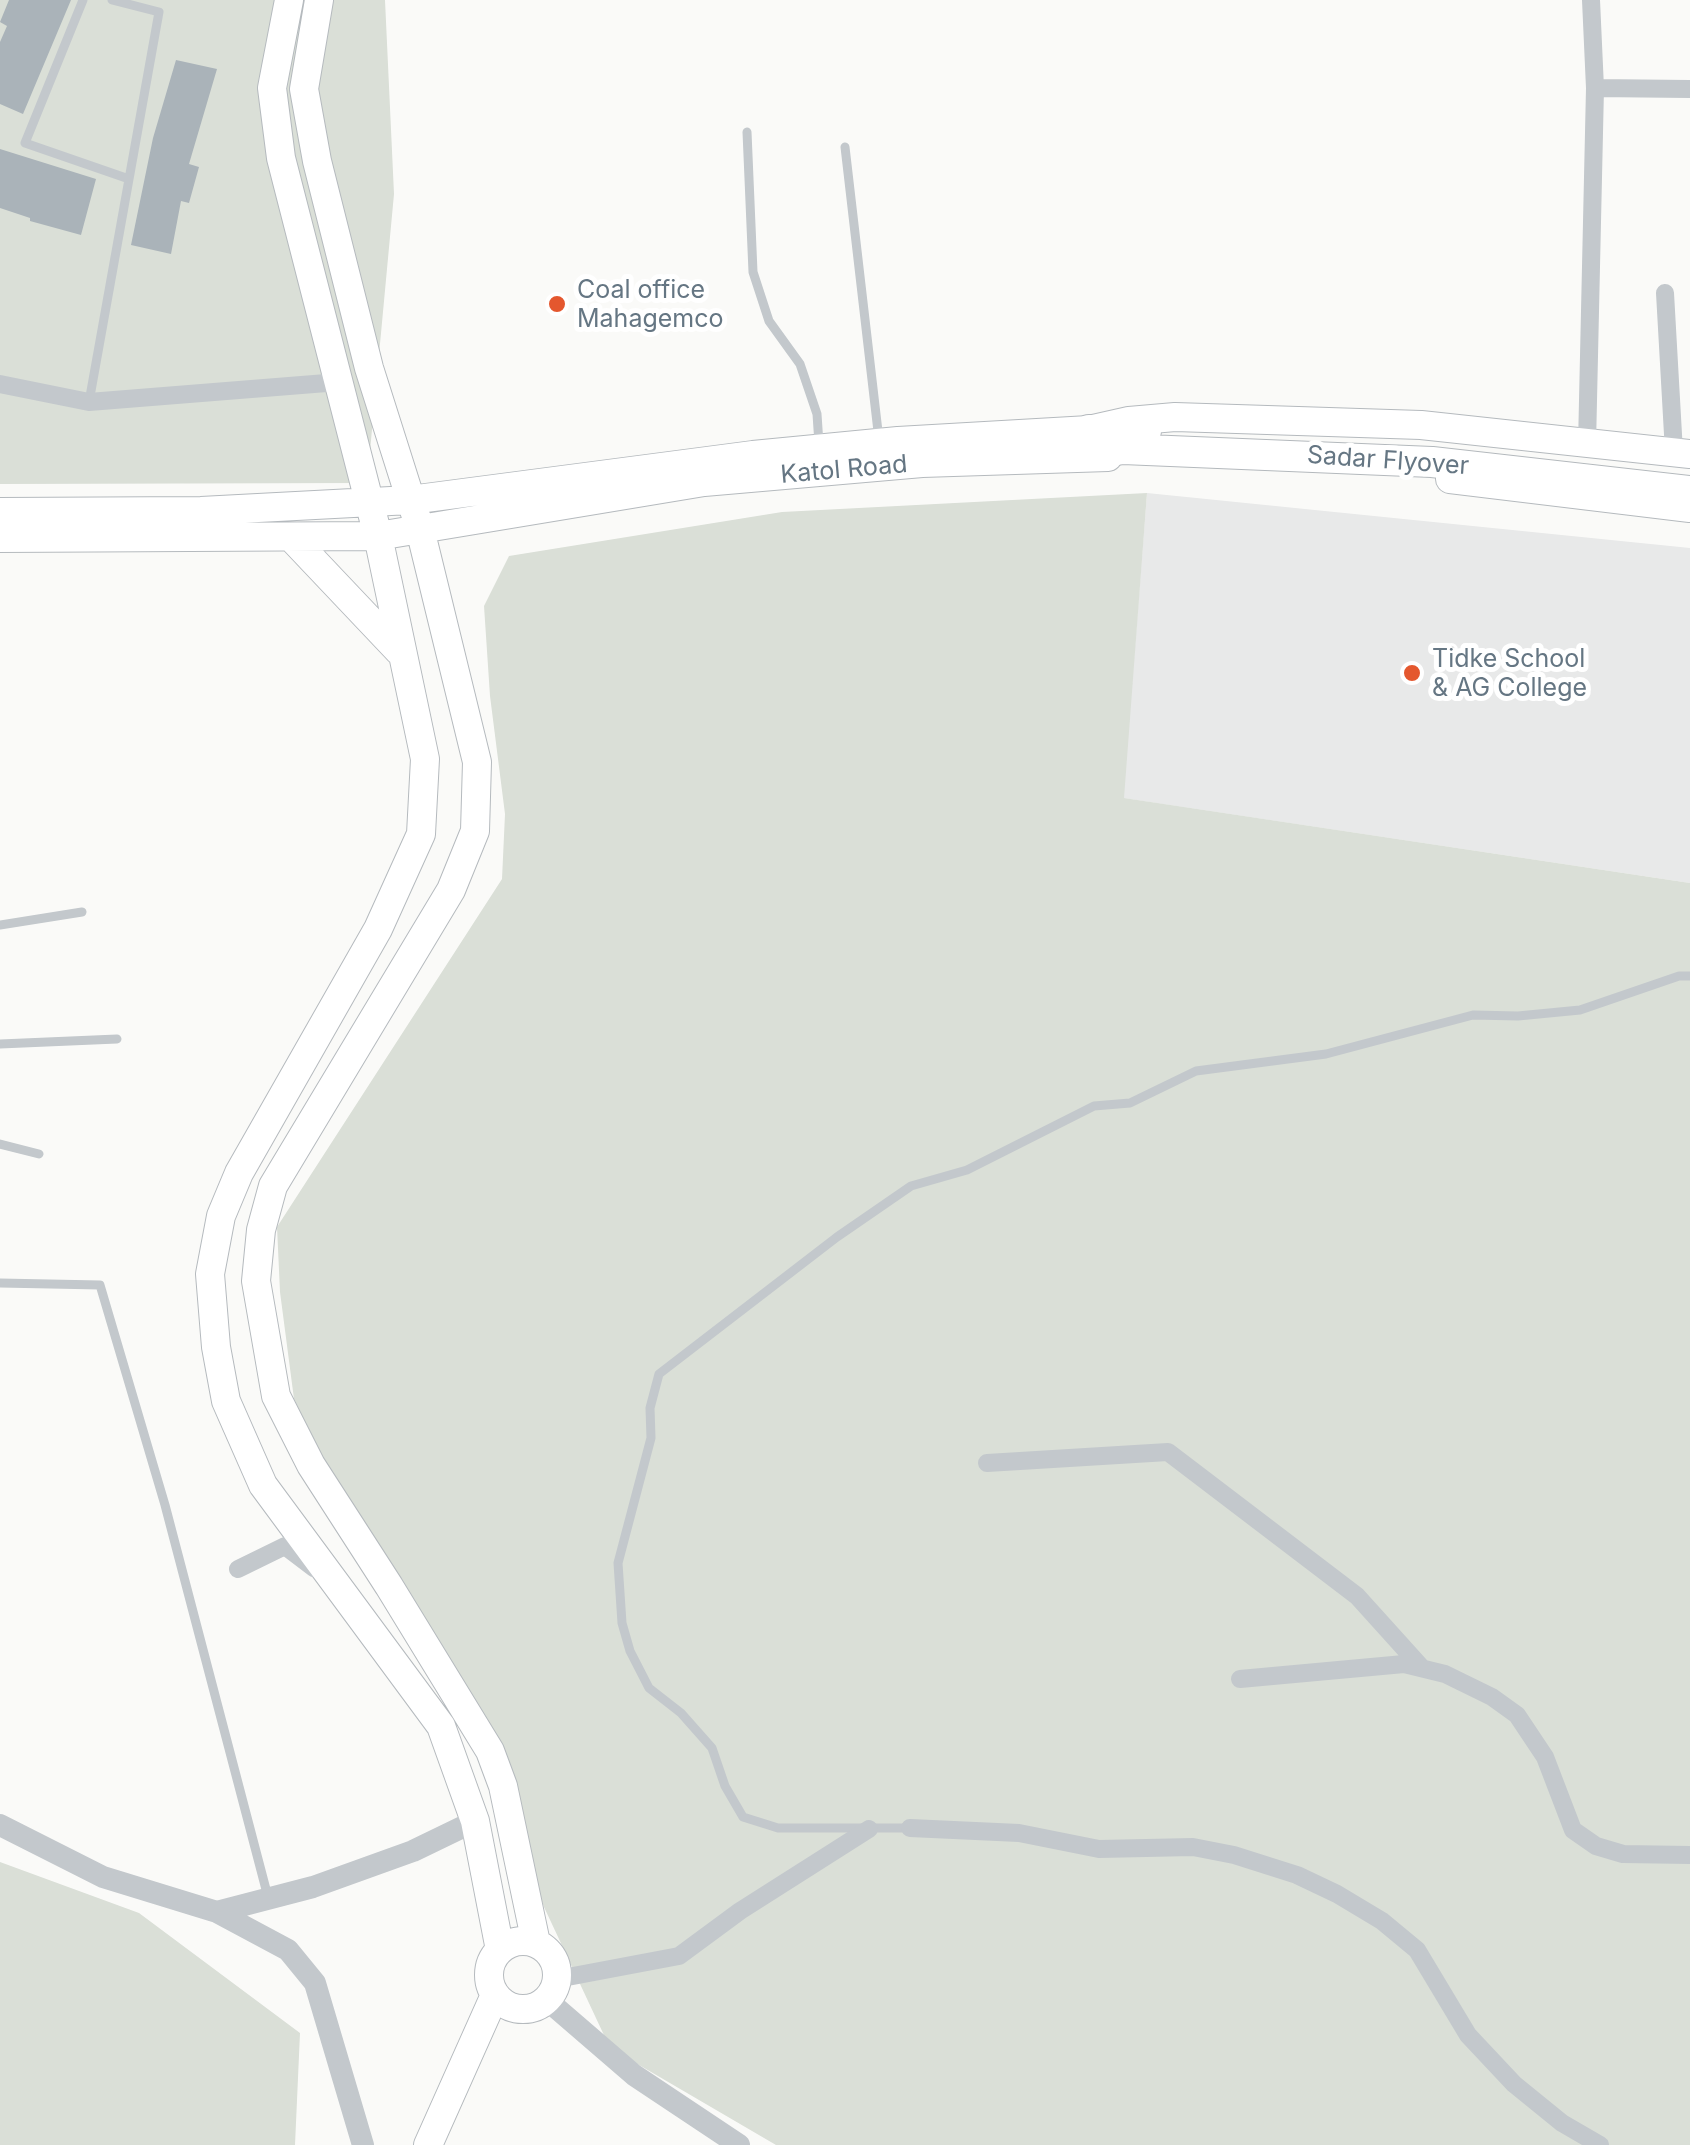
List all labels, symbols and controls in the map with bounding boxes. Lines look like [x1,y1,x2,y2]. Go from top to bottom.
place label: Coal office Mahagemco [577,275,724,334]
marker: Coal office Mahagemco [546,293,568,315]
street label: Sadar Flyover [1306,440,1470,482]
street label: Katol Road [779,450,909,490]
place label: Tidke School & AG College [1432,644,1587,703]
marker: Tidke School & AG College [1401,662,1423,684]

